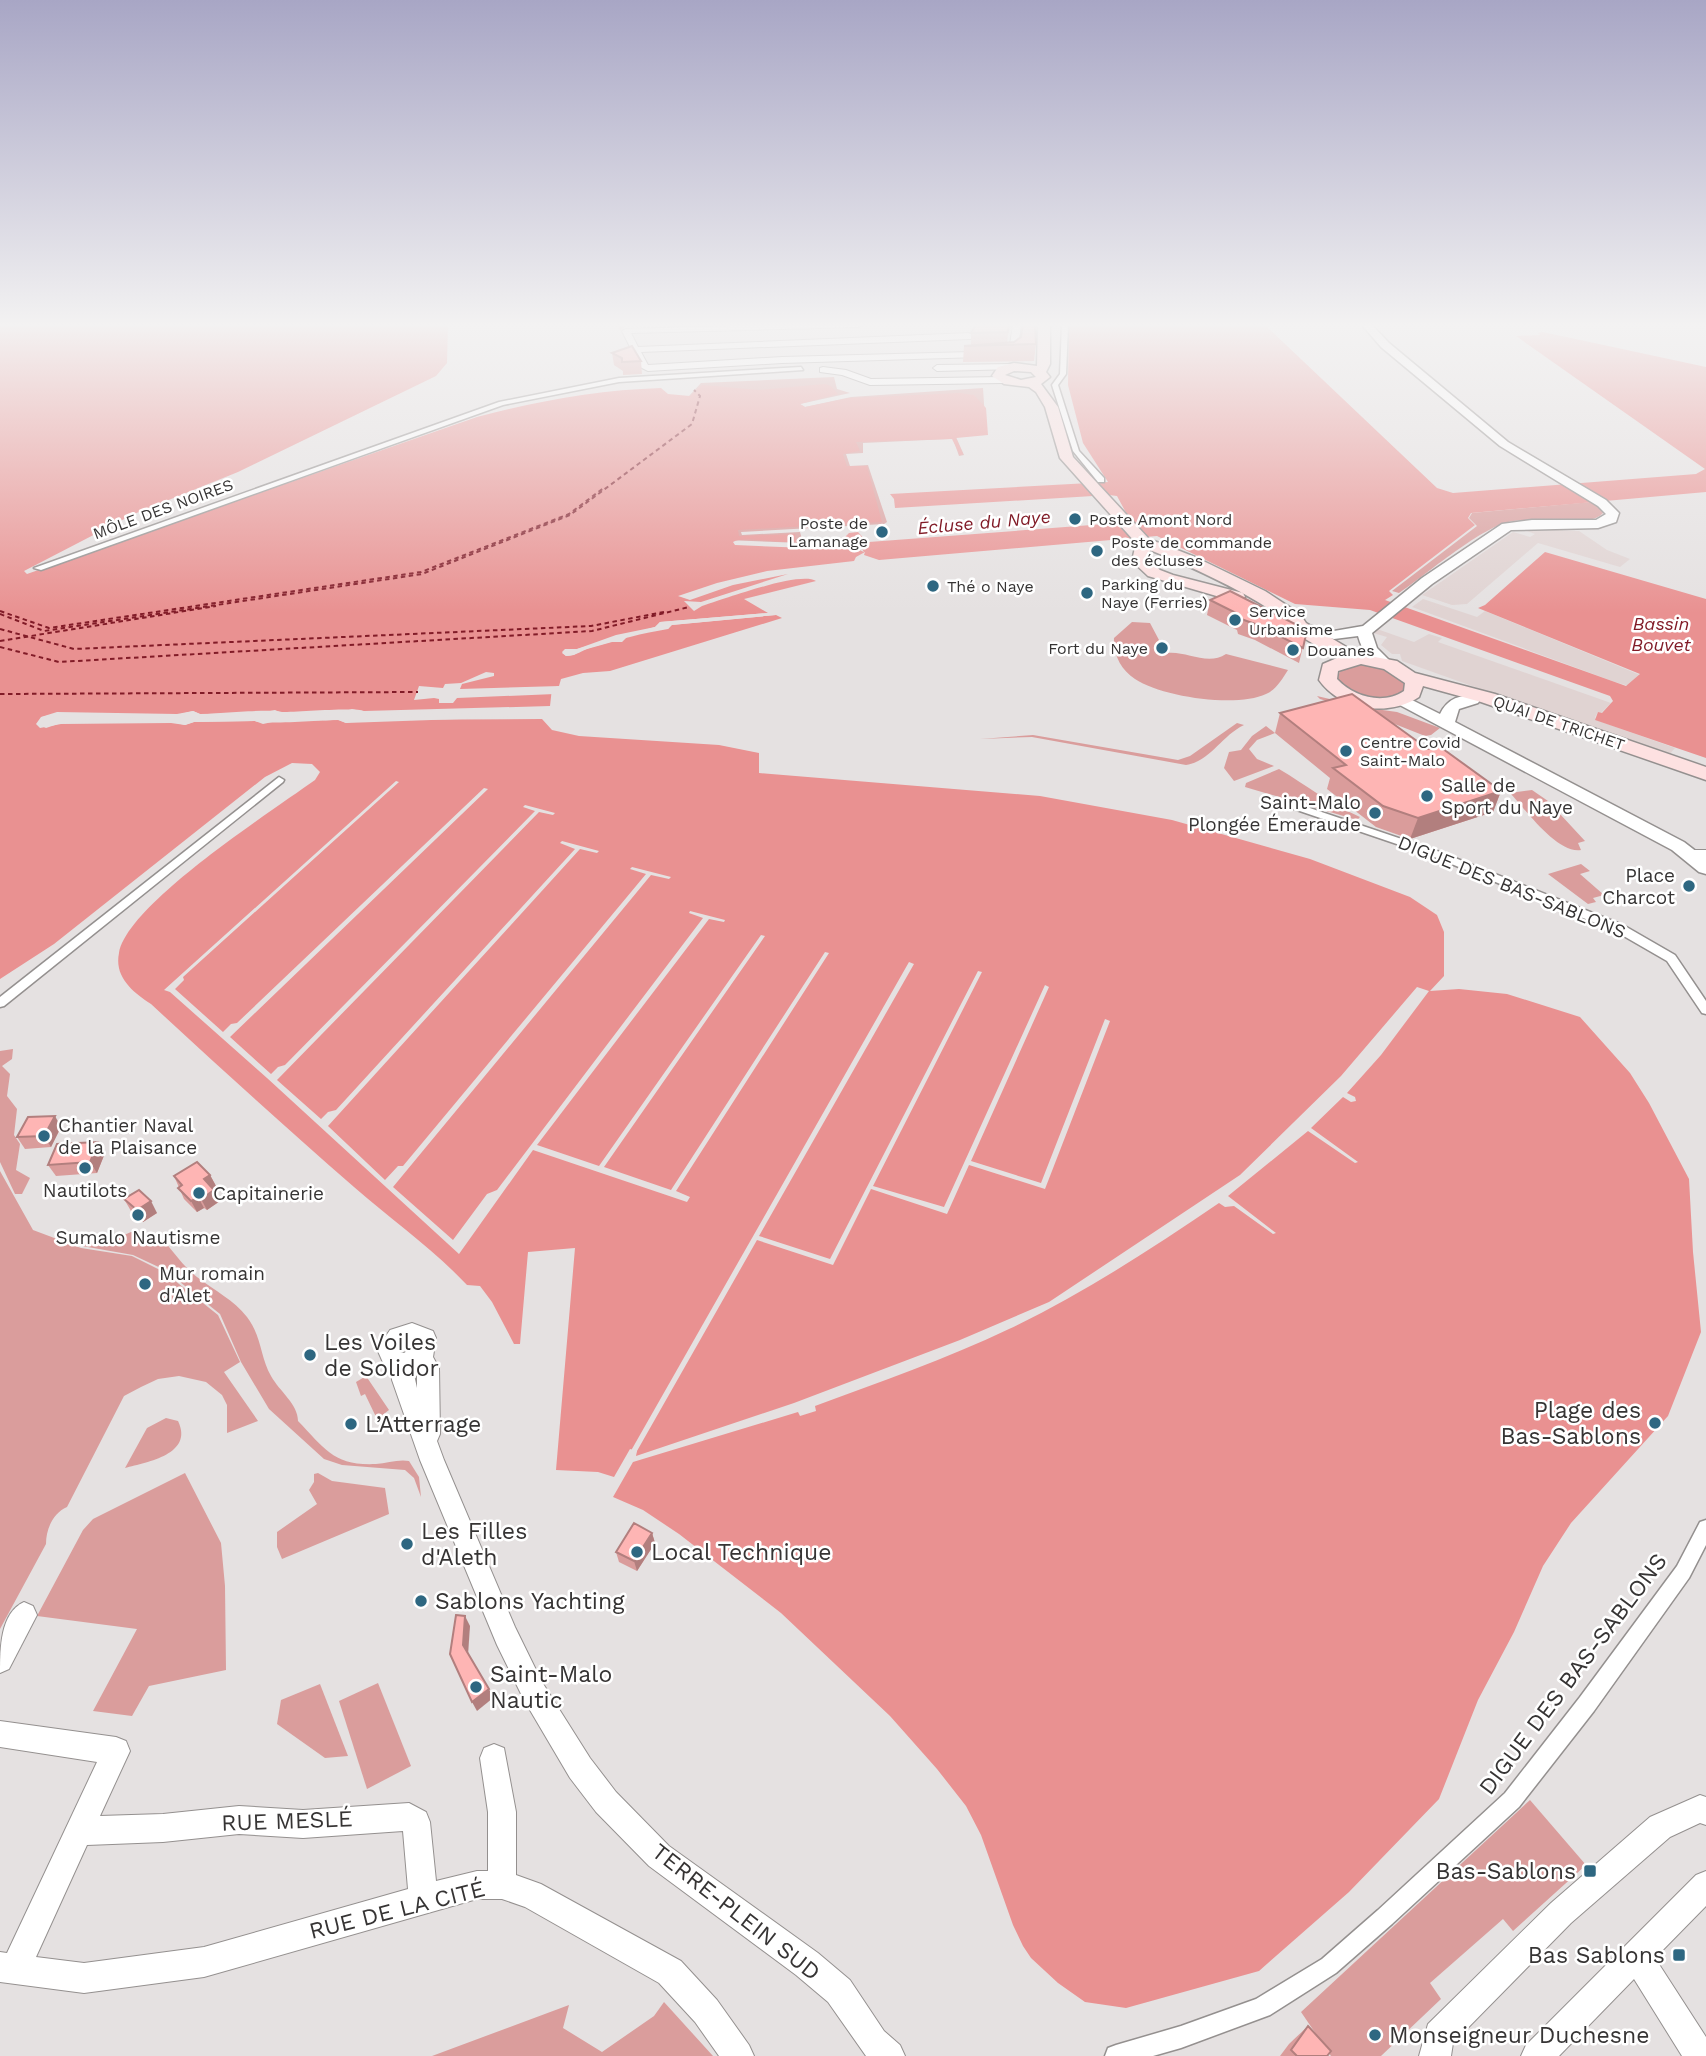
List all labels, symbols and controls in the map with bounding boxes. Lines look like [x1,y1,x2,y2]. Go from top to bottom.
street label: MÔLE DES NOIRES [90,475,236,543]
water label: Écluse du Naye [916,506,1052,538]
place label: Poste Amont Nord [1089,510,1232,529]
marker: Poste Amont Nord [1067,511,1083,527]
place label: Poste de Lamanage [788,514,868,551]
marker: Poste de Lamanage [874,524,890,540]
place label: Poste de commande des écluses [1111,533,1272,570]
marker: Poste de commande des écluses [1089,543,1105,559]
place label: Parking du Naye (Ferries) [1101,575,1208,612]
place label: Thé o Naye [947,577,1034,596]
marker: Thé o Naye [925,578,941,594]
marker: Parking du Naye (Ferries) [1079,585,1095,601]
place label: Service Urbanisme [1249,602,1333,639]
marker: Service Urbanisme [1227,612,1243,628]
water label: Bassin Bouvet [1631,613,1691,655]
place label: Fort du Naye [1048,639,1148,658]
marker: Fort du Naye [1154,640,1170,656]
place label: Douanes [1307,641,1375,660]
marker: Douanes [1285,642,1301,658]
street label: QUAI DE TRICHET [1491,692,1628,755]
place label: Centre Covid Saint-Malo [1360,733,1461,770]
marker: Centre Covid Saint-Malo [1338,743,1354,759]
place label: Salle de Sport du Naye [1441,774,1573,819]
marker: Salle de Sport du Naye [1419,788,1435,804]
place label: Saint-Malo Plongée Émeraude [1188,791,1361,836]
marker: Saint-Malo Plongée Émeraude [1367,805,1383,821]
street label: DIGUE DES BAS-SABLONS [1395,831,1629,943]
place label: Place Charcot [1602,864,1675,909]
marker: Place Charcot [1681,878,1697,894]
place label: Chantier Naval de la Plaisance [58,1114,197,1159]
marker: Chantier Naval de la Plaisance [36,1128,52,1144]
marker: Nautilots [77,1160,93,1176]
place label: Nautilots [43,1179,127,1202]
place label: Capitainerie [213,1182,324,1205]
marker: Capitainerie [191,1185,207,1201]
marker: Sumalo Nautisme [130,1207,146,1223]
place label: Sumalo Nautisme [56,1226,220,1249]
place label: Mur romain d'Alet [159,1262,265,1307]
marker: Mur romain d'Alet [137,1276,153,1292]
place label: Les Voiles de Solidor [324,1329,439,1382]
marker: Les Voiles de Solidor [302,1347,318,1363]
place label: Plage des Bas-Sablons [1501,1397,1641,1450]
place label: L’Atterrage [365,1411,481,1438]
marker: Plage des Bas-Sablons [1647,1415,1663,1431]
marker: L’Atterrage [343,1416,359,1432]
place label: Les Filles d'Aleth [421,1518,527,1571]
marker: Les Filles d'Aleth [399,1536,415,1552]
place label: Local Technique [651,1539,832,1566]
marker: Local Technique [629,1544,645,1560]
street label: DIGUE DES BAS-SABLONS [1473,1548,1673,1800]
place label: Sablons Yachting [435,1588,625,1615]
marker: Sablons Yachting [413,1593,429,1609]
place label: Saint-Malo Nautic [490,1661,612,1714]
marker: Saint-Malo Nautic [468,1679,484,1695]
street label: RUE MESLÉ [221,1805,353,1837]
street label: TERRE-PLEIN SUD [646,1838,826,1986]
place label: Bas-Sablons [1436,1858,1576,1885]
marker: Bas-Sablons [1582,1863,1598,1879]
street label: RUE DE LA CITÉ [306,1875,488,1945]
place label: Bas Sablons [1528,1942,1665,1969]
marker: Bas Sablons [1671,1947,1687,1963]
place label: Monseigneur Duchesne [1389,2022,1649,2049]
marker: Monseigneur Duchesne [1367,2027,1383,2043]

